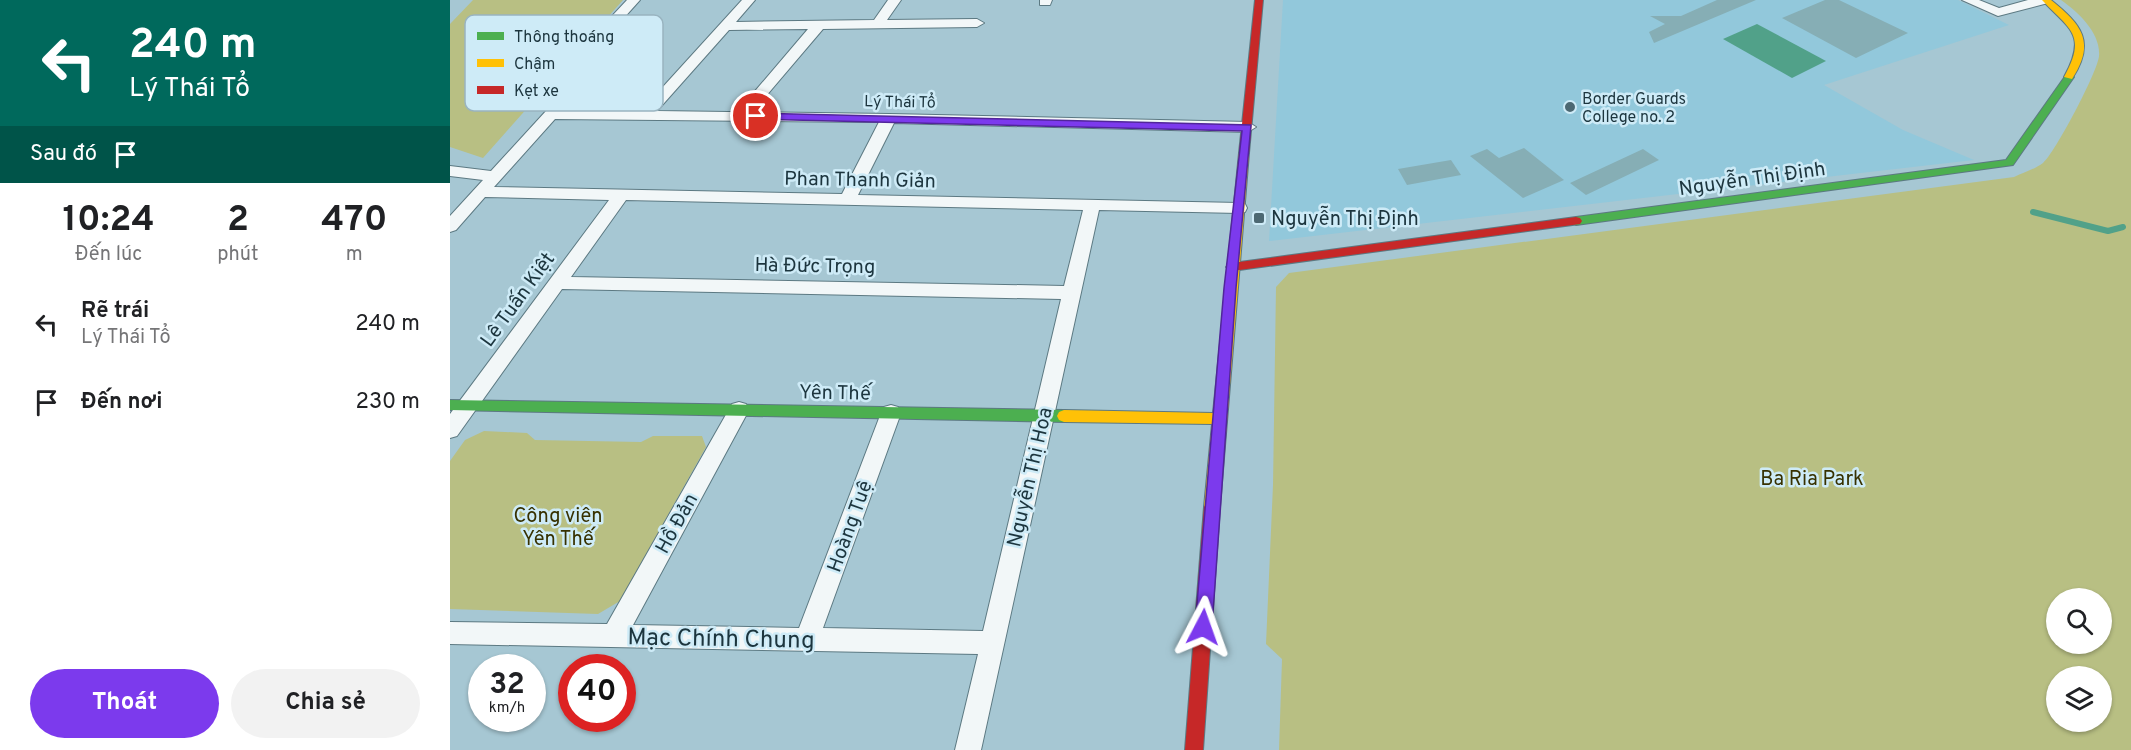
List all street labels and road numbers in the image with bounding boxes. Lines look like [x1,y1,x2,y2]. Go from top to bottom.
street label: Lý Thái Tổ [864,89,936,114]
street label: Nguyễn Thị Định [1677,155,1827,203]
street label: Phan Thanh Giản [784,167,936,195]
street label: Lê Tuấn Kiệt [475,247,562,353]
street label: Hà Đức Trọng [754,253,876,281]
street label: Yên Thế [799,379,874,408]
street label: Nguyễn Thị Hoa [1000,405,1060,550]
street label: Hoàng Tuệ [822,477,879,576]
street label: Hồ Đản [650,489,705,559]
street label: Mạc Chính Chung [627,623,815,657]

